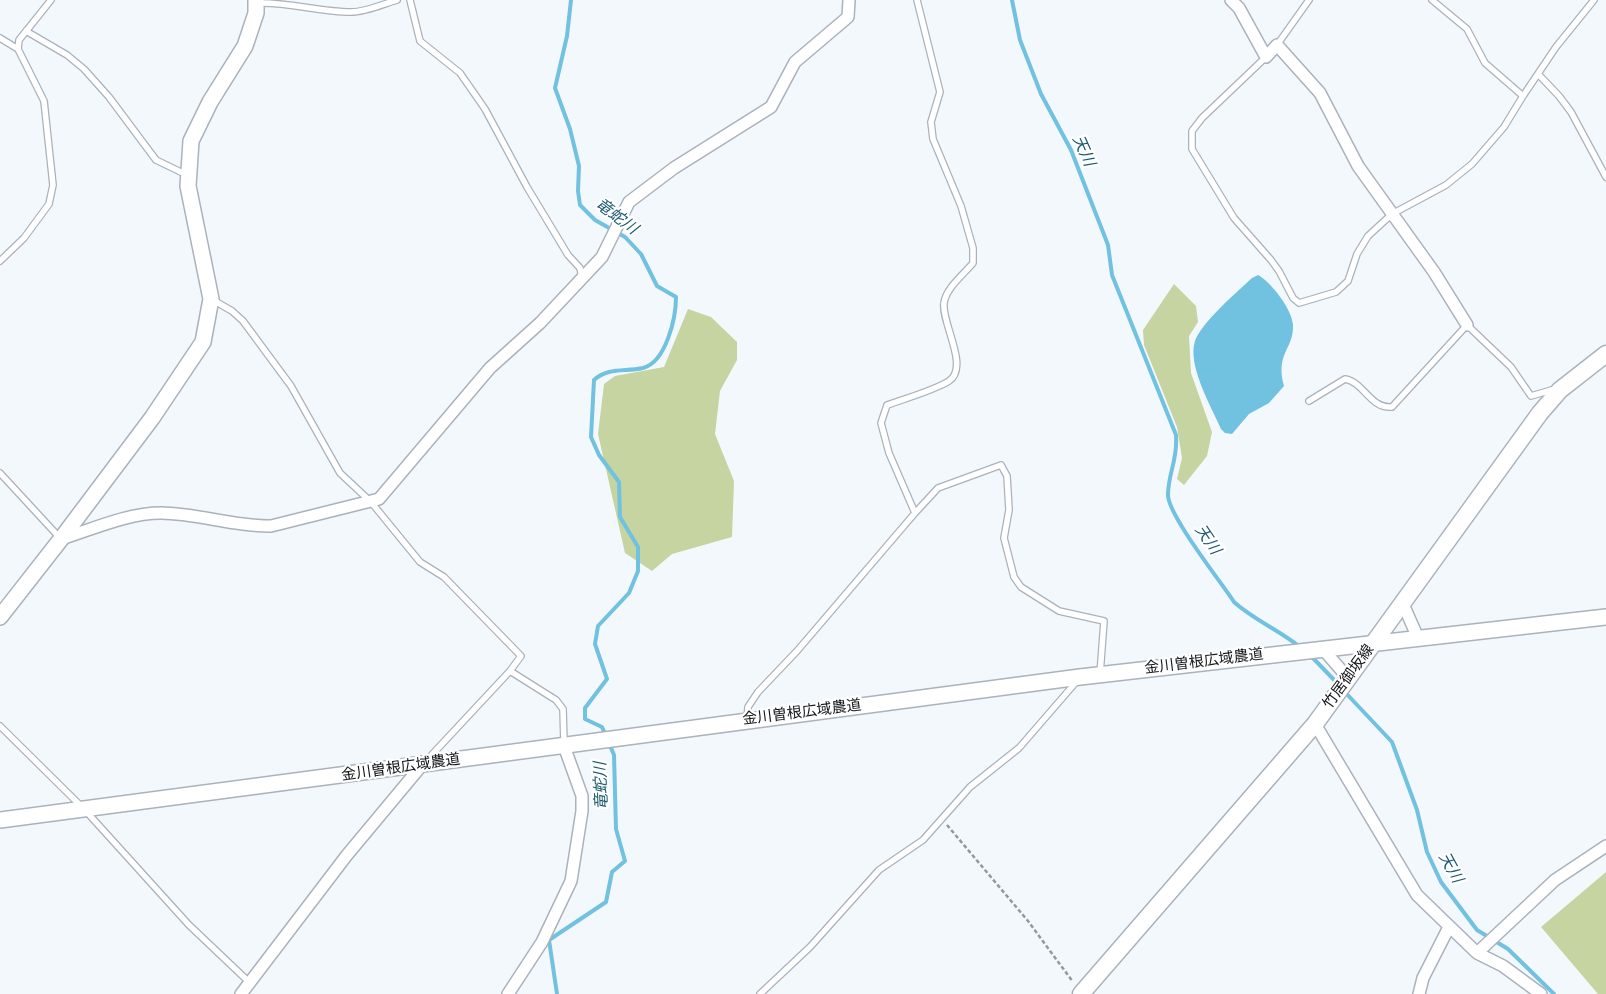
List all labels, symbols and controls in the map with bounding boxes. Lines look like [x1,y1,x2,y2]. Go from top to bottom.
water label: 天川 [1068,132,1098,170]
water label: 竜蛇川 [591,195,641,239]
water label: 天川 [1190,521,1224,559]
street label: 竹居御坂線 [1320,641,1378,713]
street label: 金川曽根広域農道 [1143,646,1265,678]
street label: 金川曽根広域農道 [741,697,863,729]
street label: 金川曽根広域農道 [340,751,462,785]
water label: 竜蛇川 [592,762,612,810]
water label: 天川 [1434,849,1466,887]

